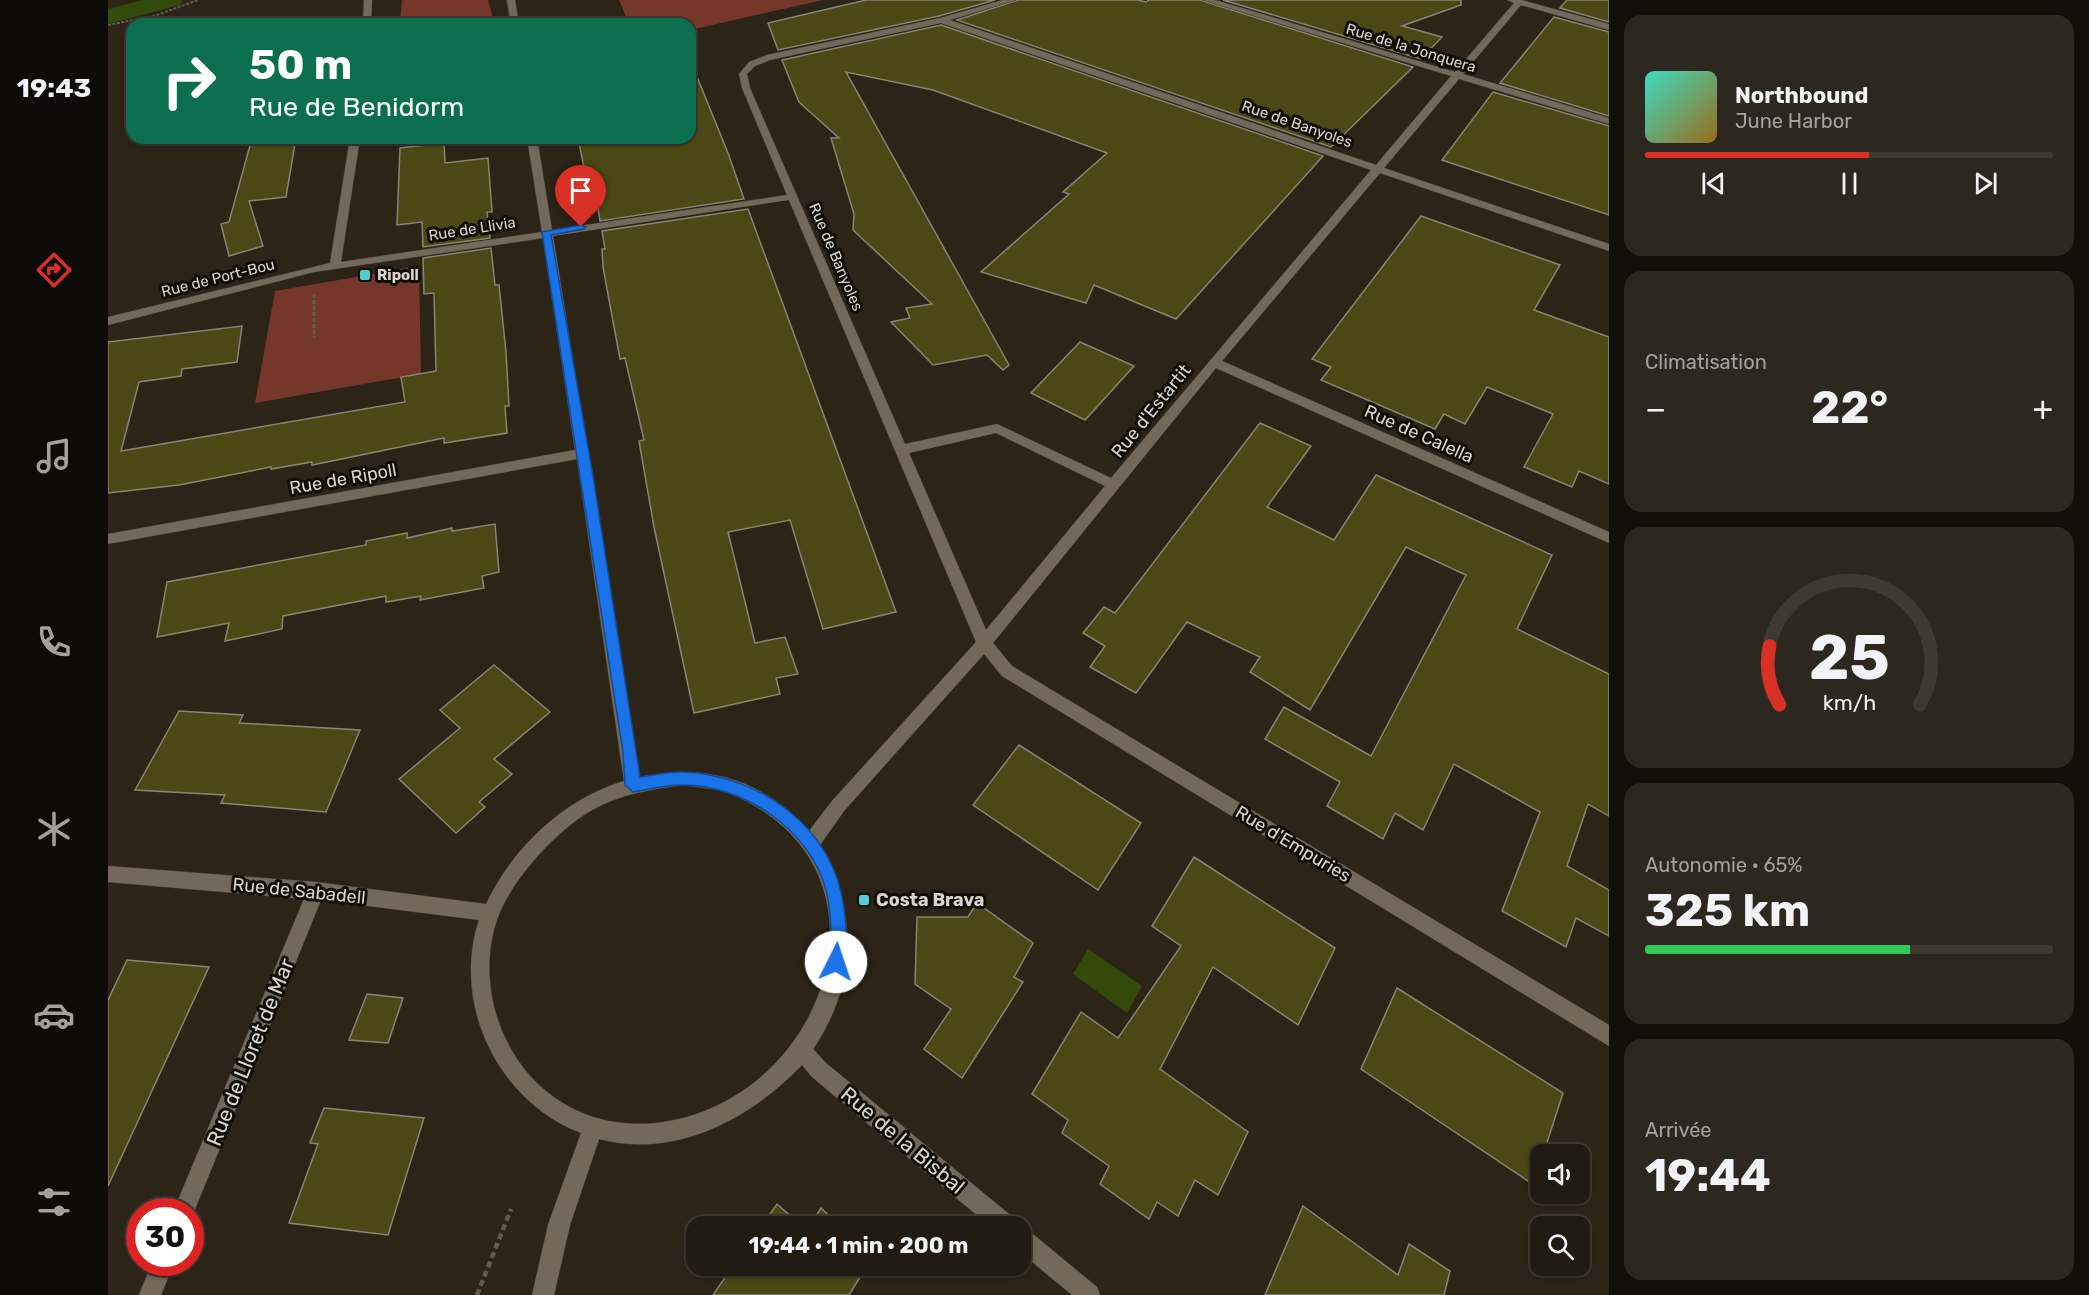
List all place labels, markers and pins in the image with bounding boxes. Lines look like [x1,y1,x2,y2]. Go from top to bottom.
pin [555,165,606,227]
place label: Ripoll [377,266,419,284]
marker: Ripoll [358,268,372,282]
place label: Costa Brava [876,889,984,911]
marker: Costa Brava [857,893,871,907]

